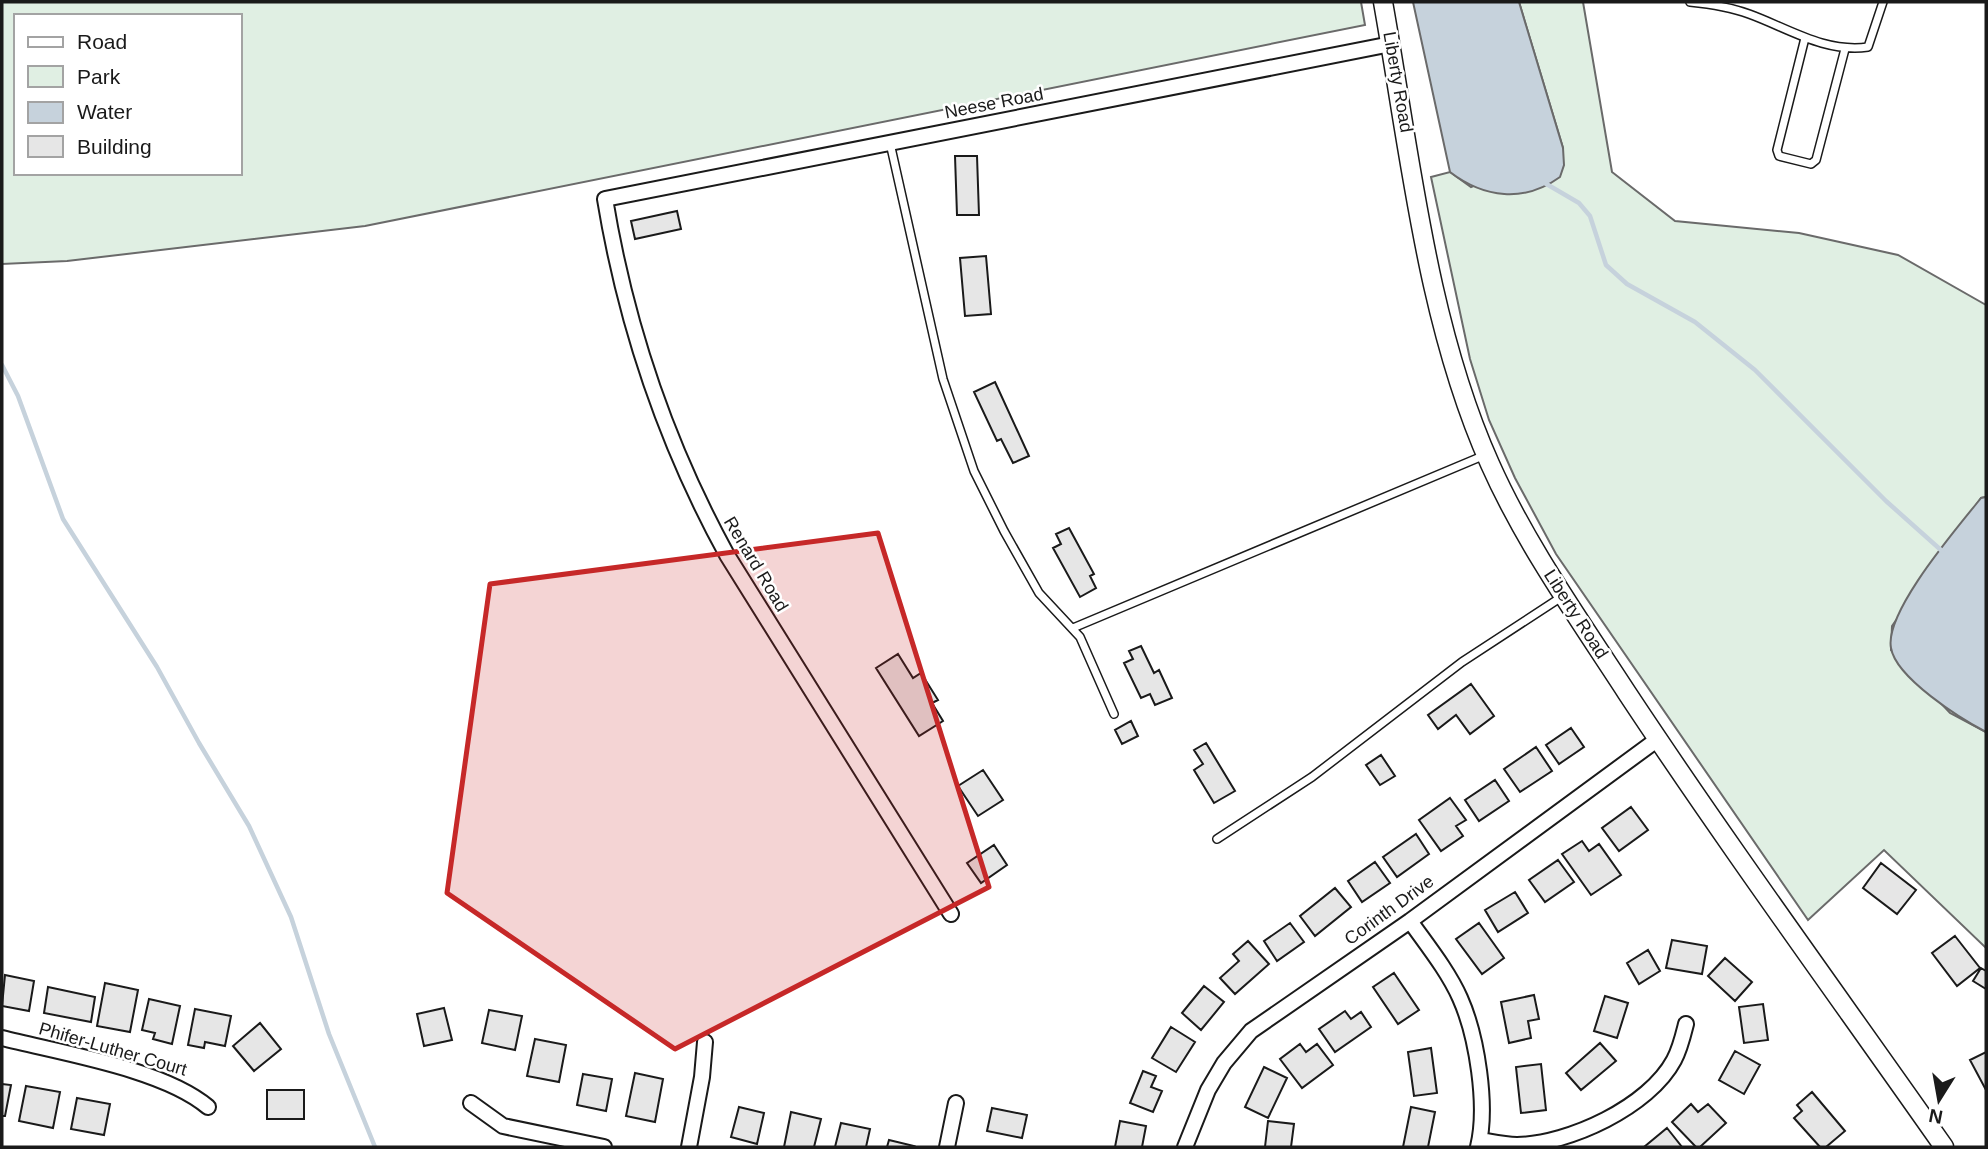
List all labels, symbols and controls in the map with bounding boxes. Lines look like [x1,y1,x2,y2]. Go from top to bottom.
legend [14,14,242,175]
text: Road [77,30,127,53]
street label: Liberty Road [1379,30,1417,134]
text: Park [77,65,121,88]
street label: Neese Road [943,84,1045,122]
text: Water [77,100,132,123]
text: Building [77,135,152,158]
street label: Renard Road [720,513,792,615]
street label: Liberty Road [1540,566,1612,662]
street label: Corinth Drive [1341,871,1437,949]
street label: Phifer-Luther Court [37,1018,189,1080]
north arrow [1904,1065,1974,1135]
text: N [1927,1105,1945,1128]

